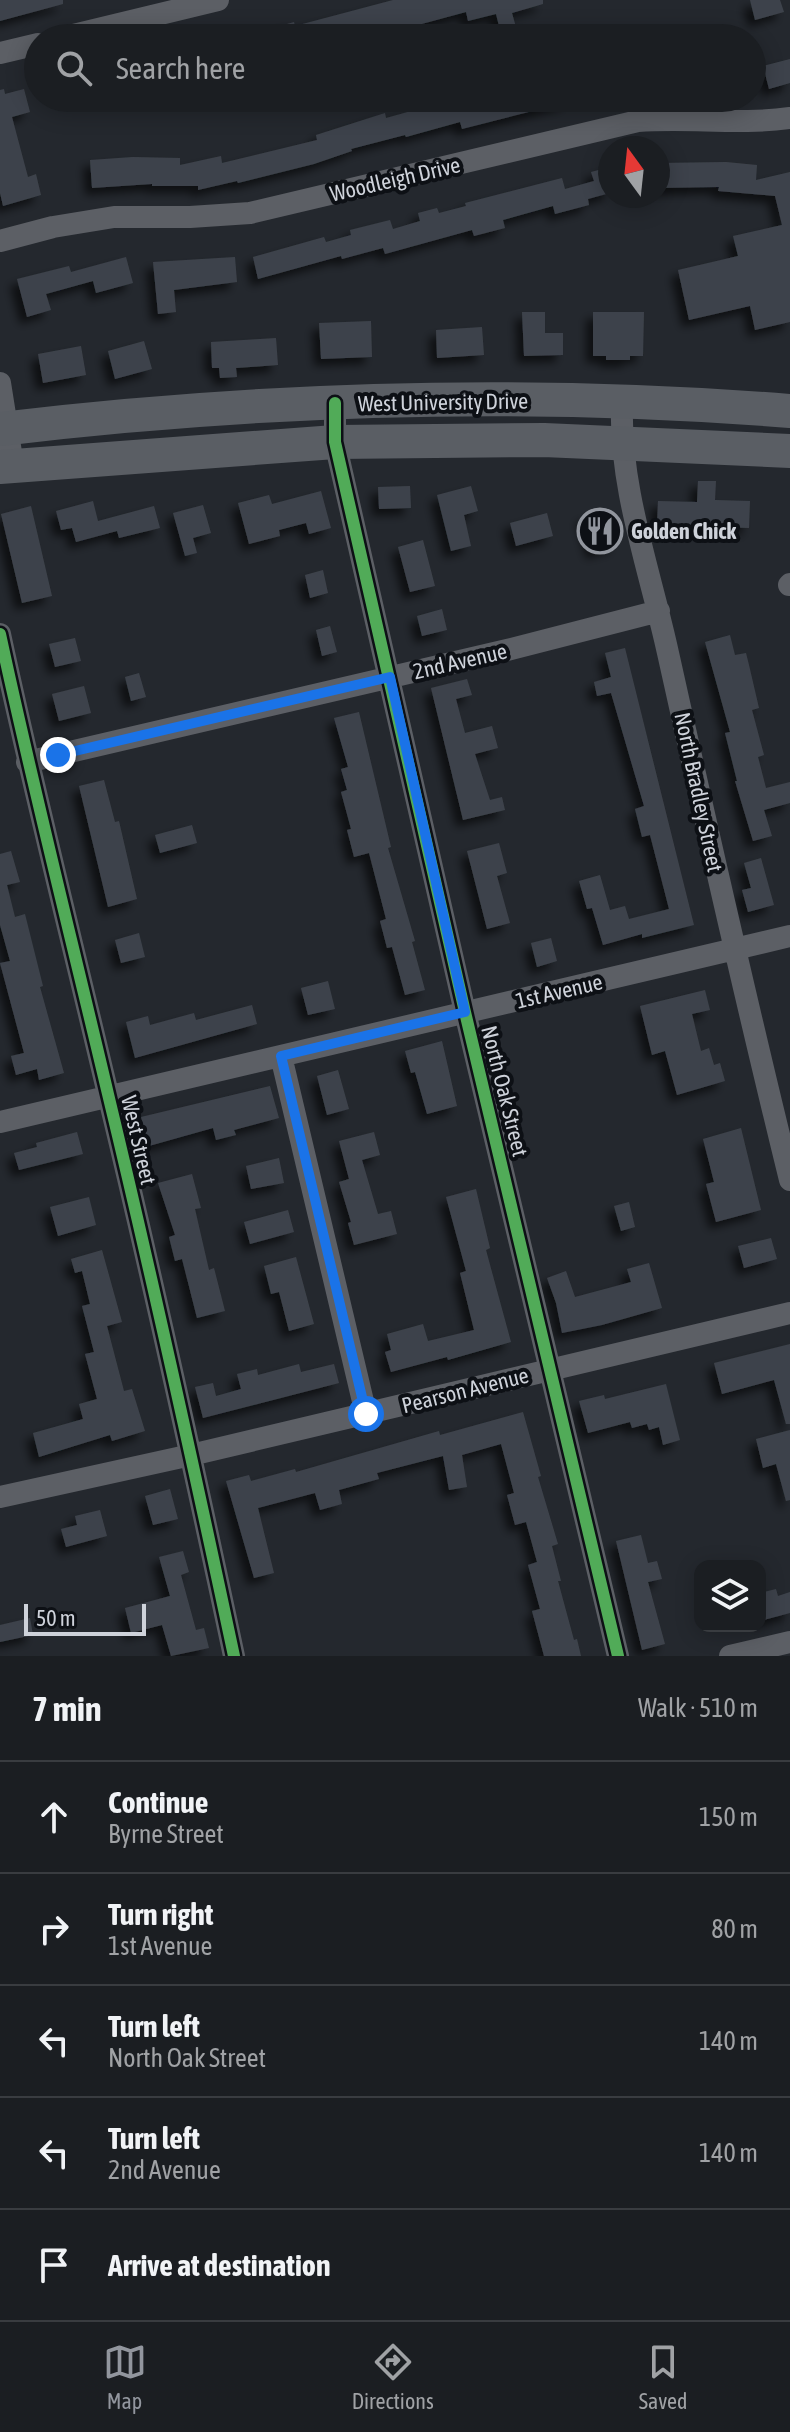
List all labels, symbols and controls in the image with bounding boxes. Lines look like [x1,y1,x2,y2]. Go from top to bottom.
search box [24,24,766,112]
icon: search [52,46,96,90]
text: Search here [116,51,245,85]
north arrow [598,136,670,208]
street label: Woodleigh Drive [327,151,463,207]
street label: West University Drive [358,388,528,416]
restaurant icon: Golden Chick [576,507,624,555]
place label: Golden Chick [631,518,736,544]
street label: 2nd Avenue [411,638,509,684]
street label: North Bradley Street [669,710,729,874]
route end [40,737,76,773]
street label: 1st Avenue [513,968,605,1014]
street label: North Oak Street [476,1023,534,1159]
street label: West Street [116,1093,162,1187]
street label: Pearson Avenue [399,1362,531,1418]
route start [348,1396,384,1432]
map controls [694,1560,766,1632]
button: layers [694,1560,766,1632]
scale bar [24,1600,146,1636]
text: 50 m [36,1605,76,1631]
text: 7 min [32,1689,101,1728]
text: Walk · 510 m [638,1693,758,1723]
text: Continue [108,1785,208,1819]
icon: ahead [32,1795,76,1839]
text: 150 m [699,1802,758,1832]
text: Byrne Street [108,1819,224,1849]
text: Turn right [108,1897,214,1931]
icon: right [32,1907,76,1951]
text: 80 m [711,1914,758,1944]
text: 1st Avenue [108,1931,212,1961]
text: Turn left [108,2009,200,2043]
icon: left [32,2019,76,2063]
text: 140 m [699,2026,758,2056]
text: North Oak Street [108,2043,266,2073]
text: Turn left [108,2121,200,2155]
icon: left [32,2131,76,2175]
text: 140 m [699,2138,758,2168]
text: 2nd Avenue [108,2155,221,2185]
icon: arrive [32,2243,76,2287]
text: Arrive at destination [108,2248,330,2282]
tab: Map [103,2340,147,2414]
tab: Directions [352,2340,434,2414]
tab: Saved [639,2340,687,2414]

